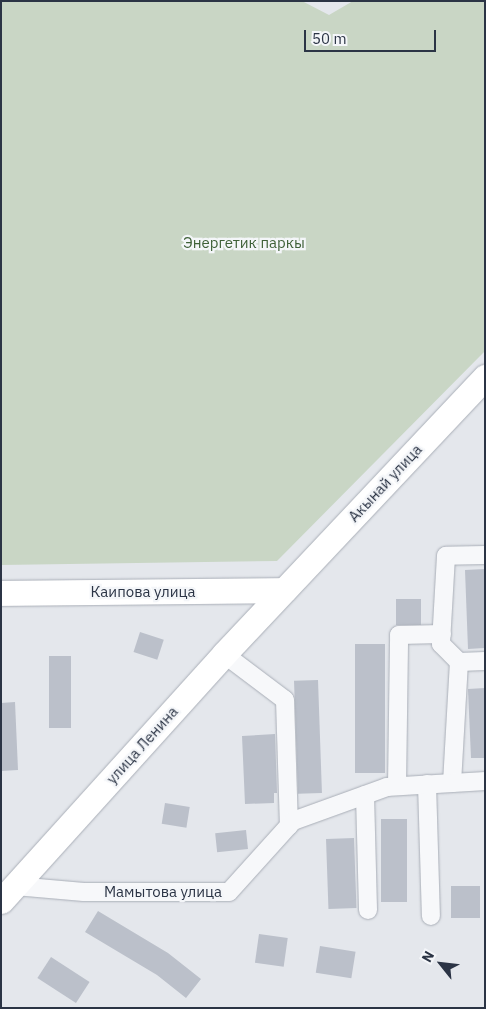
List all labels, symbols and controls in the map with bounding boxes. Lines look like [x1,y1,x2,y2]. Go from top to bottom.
scale bar [306,20,438,52]
text: 50 m [312,29,347,48]
park label: Энергетик паркы [183,234,305,252]
street label: Акынай улица [345,440,425,526]
street label: Каипова улица [90,583,196,601]
street label: улица Ленина [103,703,181,787]
street label: Мамытова улица [104,883,222,901]
north arrow [416,939,466,989]
text: N [418,948,438,966]

